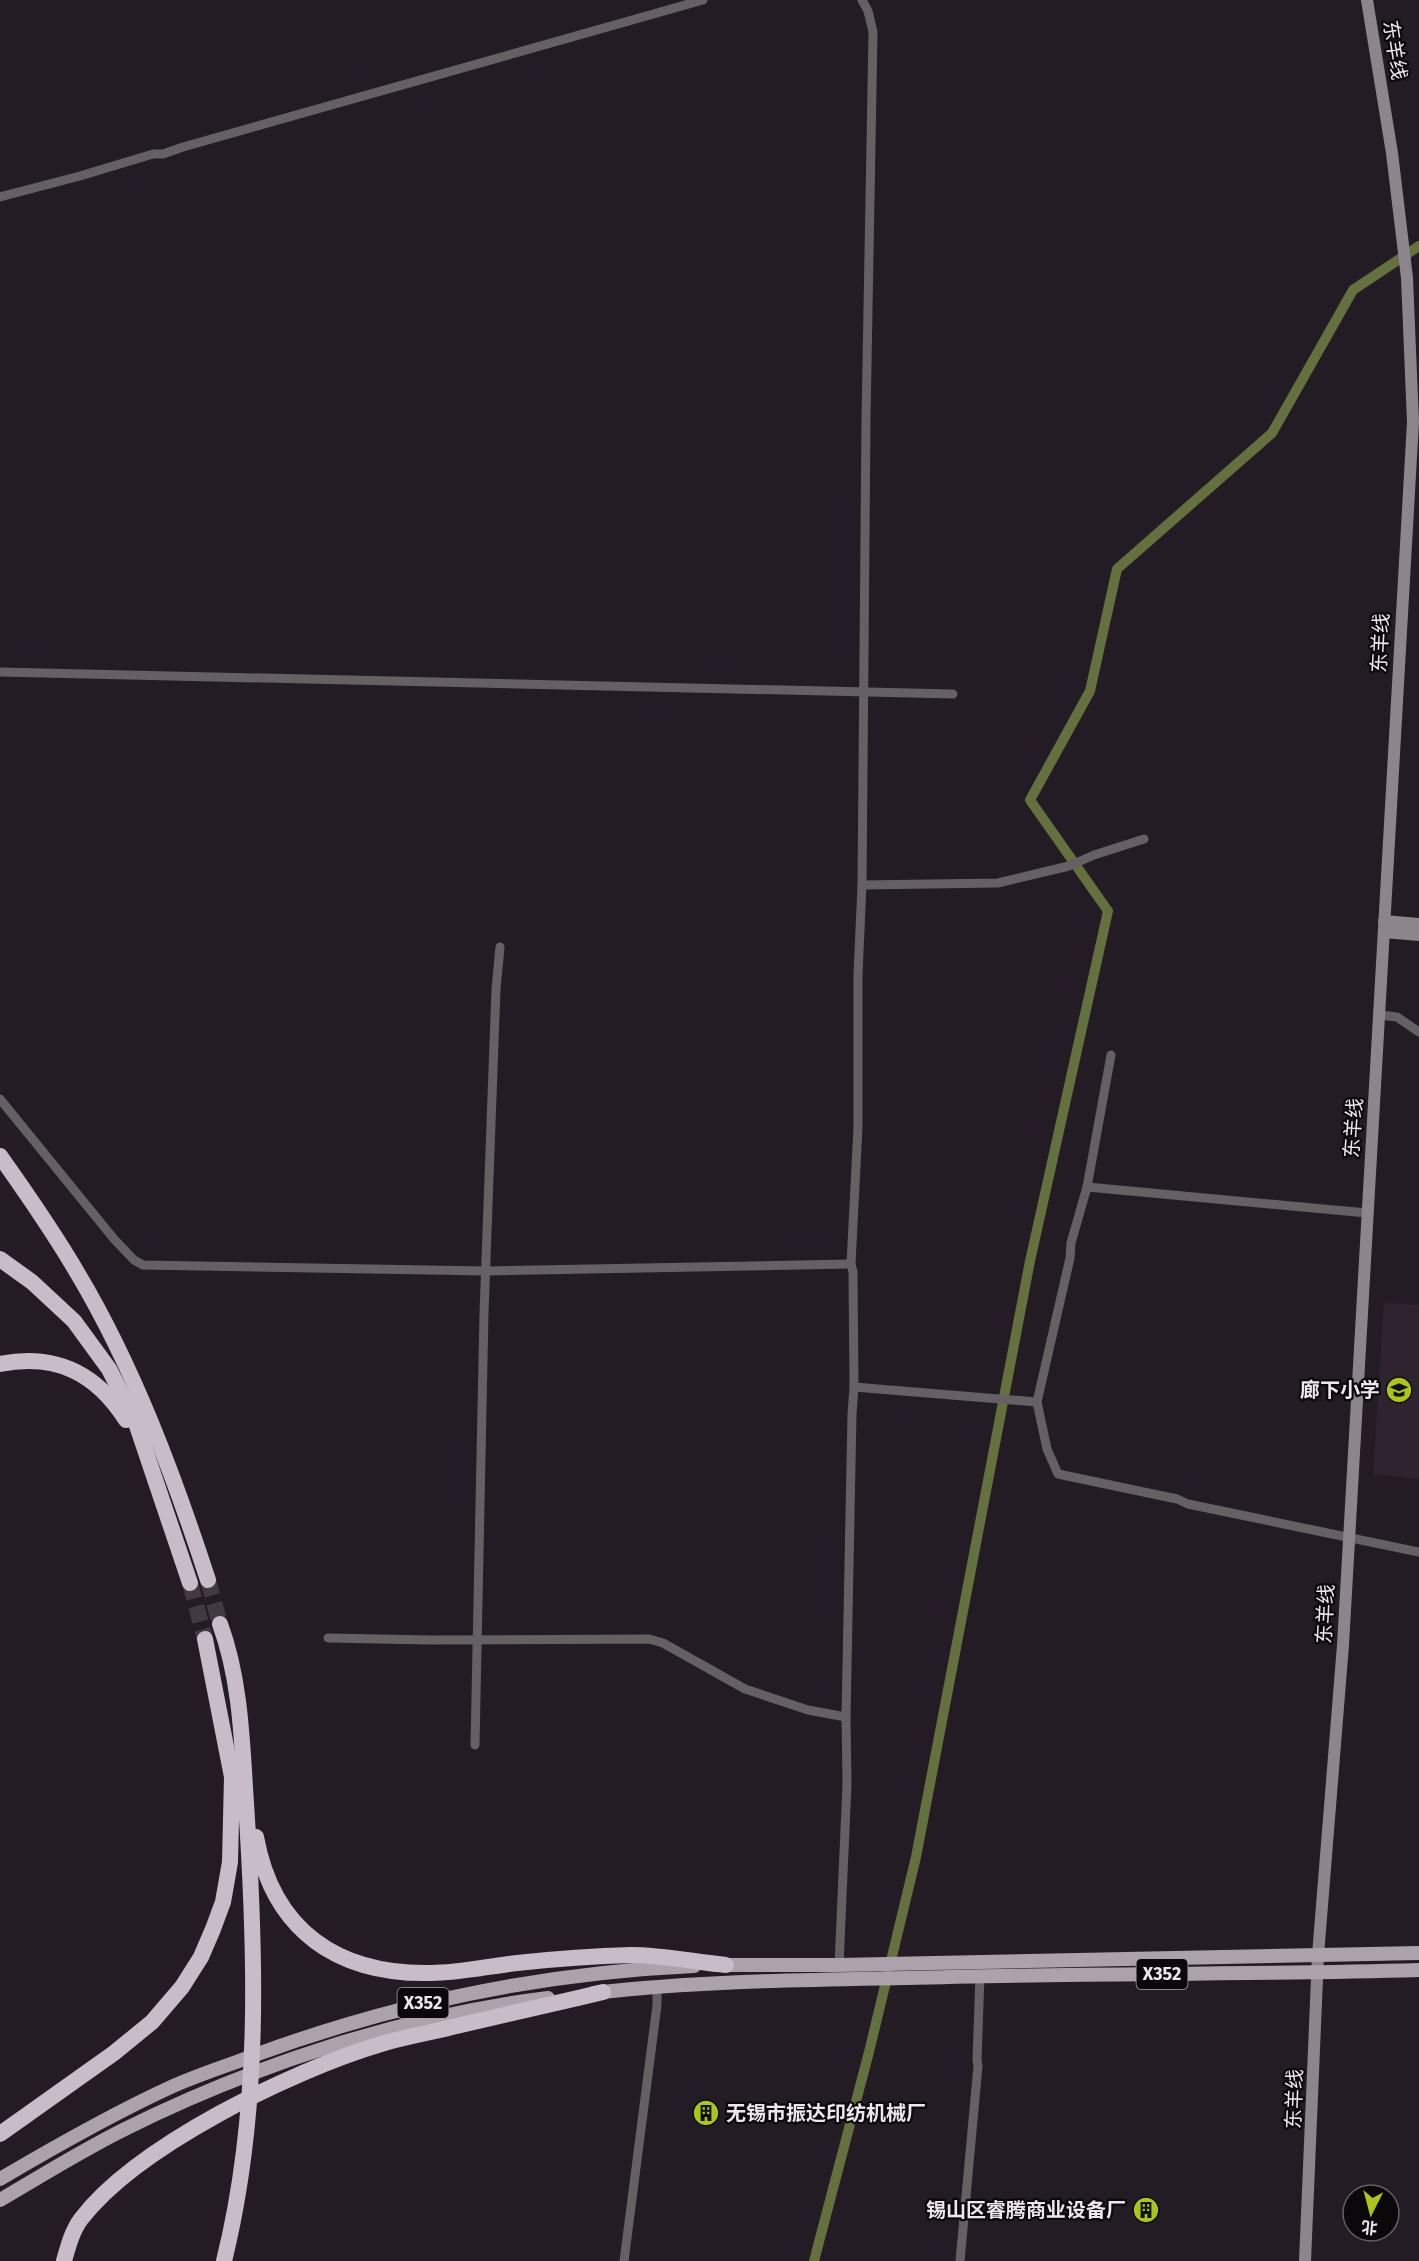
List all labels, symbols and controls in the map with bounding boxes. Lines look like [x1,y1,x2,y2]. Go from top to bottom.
street label: 东羊线 [1378,18,1412,82]
street label: 东羊线 [1366,612,1394,674]
street label: 东羊线 [1339,1097,1367,1159]
school or university icon: 廊下小学 [1384,1375,1414,1405]
place label: 廊下小学 [1300,1378,1380,1402]
street label: 东羊线 [1311,1583,1339,1645]
road number: X352 [1136,1959,1188,1989]
road number: X352 [398,1988,448,2018]
street label: 东羊线 [1281,2069,1307,2129]
building icon: 无锡市振达印纺机械厂 [691,2098,721,2128]
place label: 无锡市振达印纺机械厂 [726,2101,926,2125]
north arrow [1341,2183,1401,2243]
building icon: 锡山区睿腾商业设备厂 [1131,2195,1161,2225]
place label: 锡山区睿腾商业设备厂 [926,2198,1126,2222]
text: 北 [1361,2217,1378,2238]

